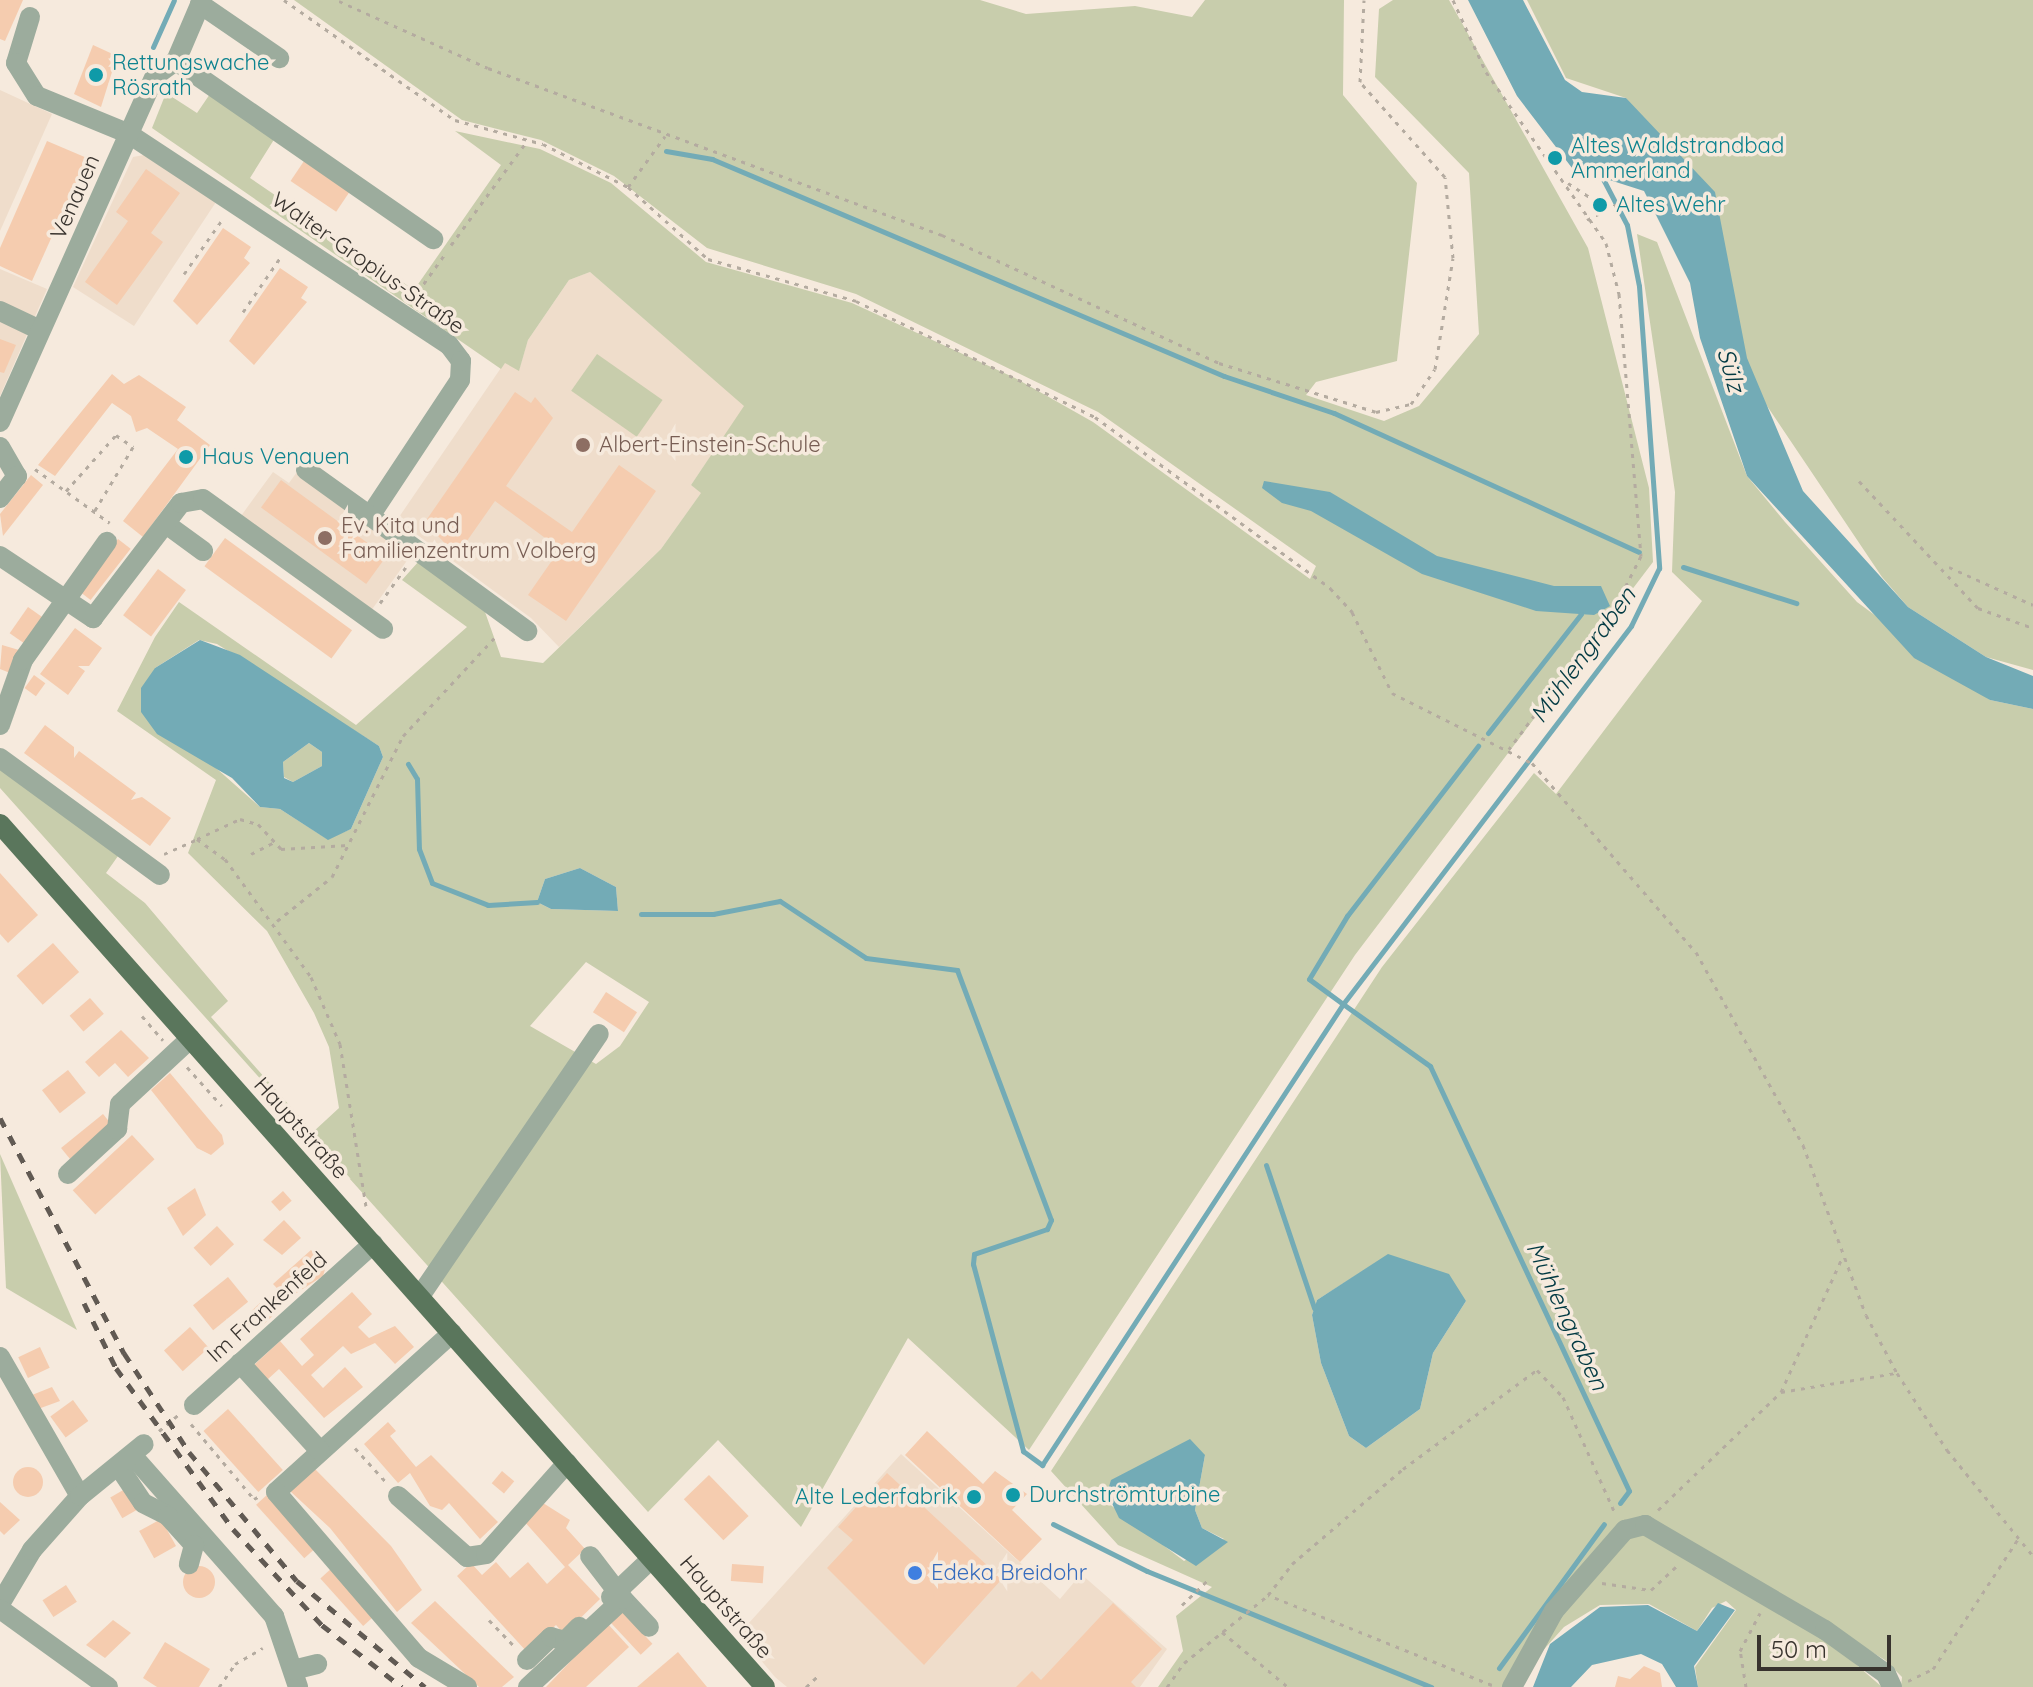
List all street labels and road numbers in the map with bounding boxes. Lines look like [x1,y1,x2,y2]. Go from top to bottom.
street label: Venauen [45,151,105,243]
street label: Walter-Gropius-Straße [266,186,470,340]
street label: Hauptstraße [248,1072,354,1184]
street label: Im Frankenfeld [202,1246,332,1368]
street label: Hauptstraße [674,1550,778,1664]

